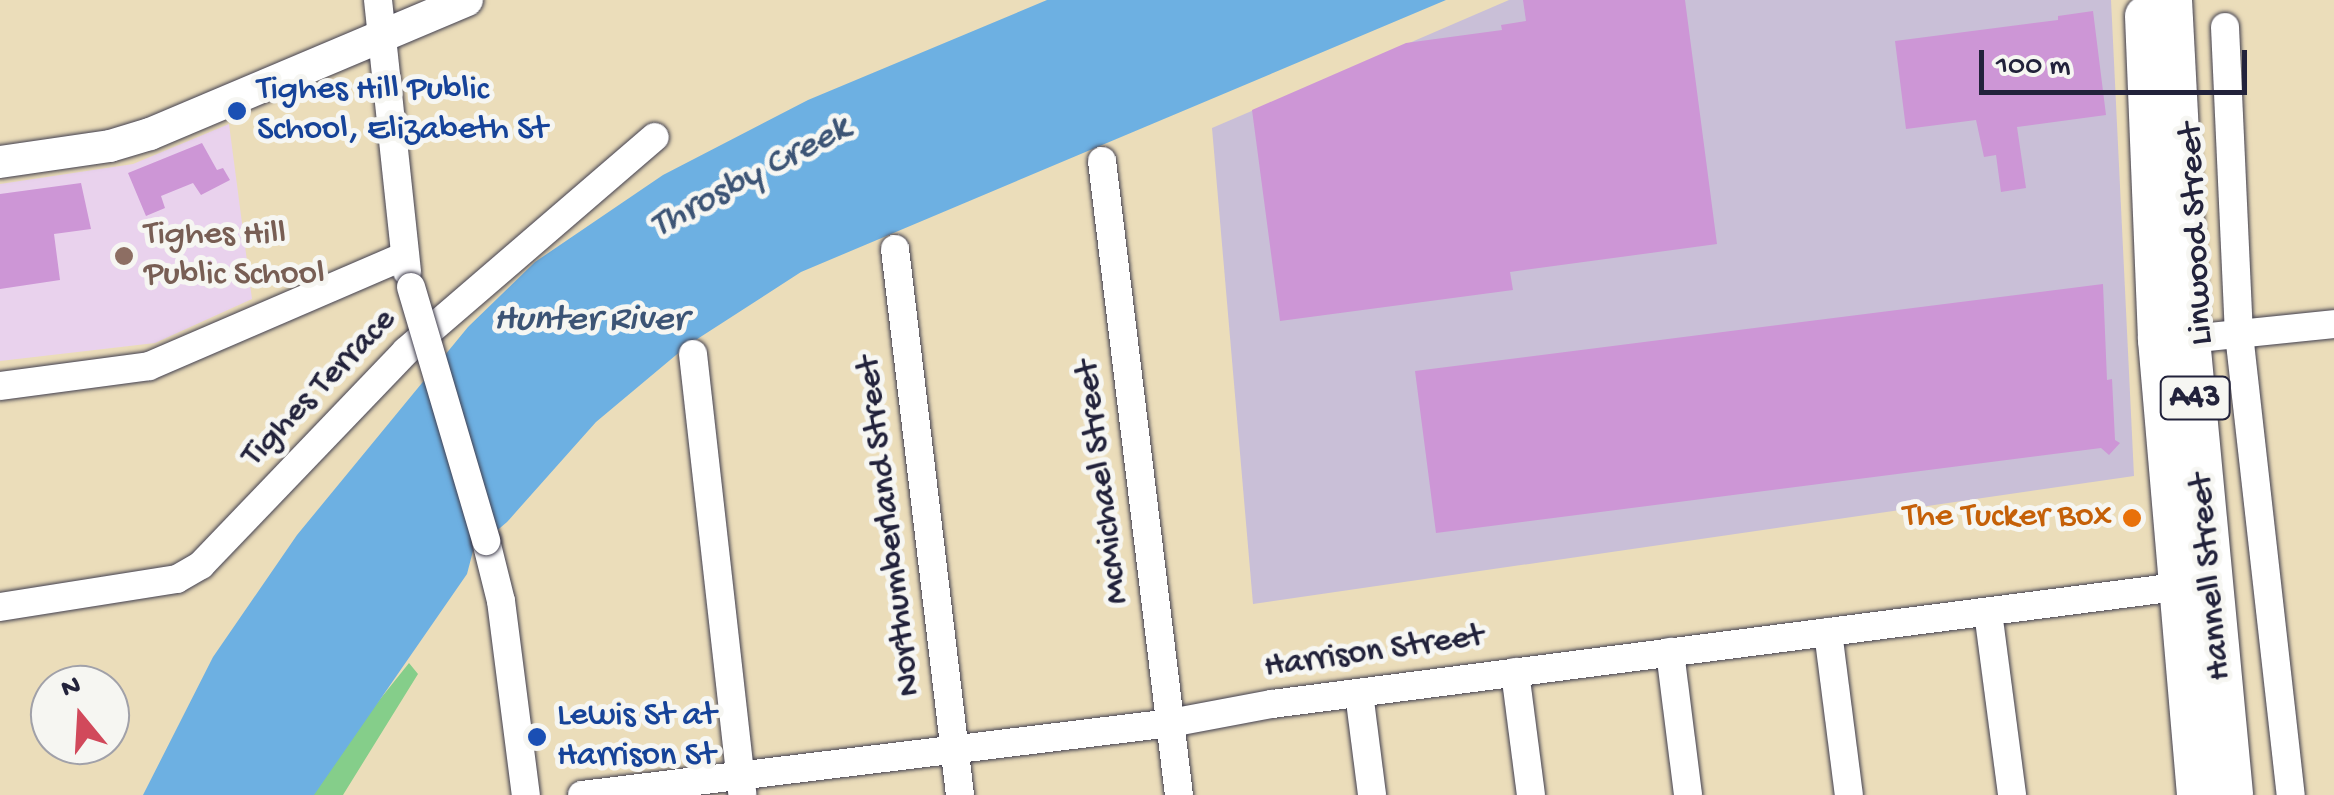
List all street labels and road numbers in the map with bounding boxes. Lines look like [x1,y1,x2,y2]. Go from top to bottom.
street label: Linwood Street [2171,122,2225,346]
street label: Tighes Terrace [234,301,406,477]
street label: Northumberland Street [849,353,933,699]
street label: McMichael Street [1068,358,1140,606]
road number: A43 [2158,371,2232,425]
street label: Hannell Street [2182,472,2242,682]
street label: Harrison Street [1262,617,1486,689]

